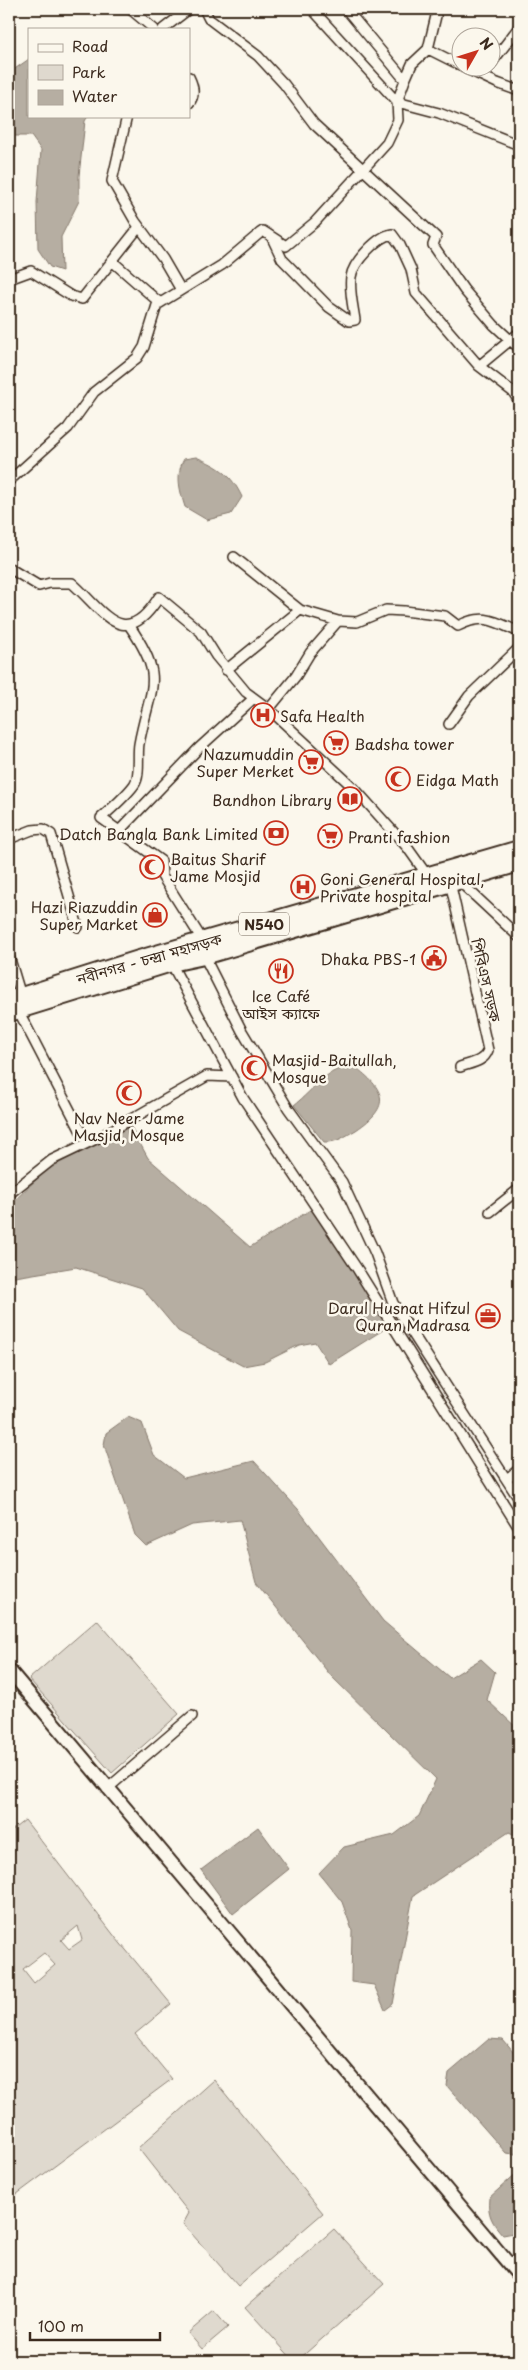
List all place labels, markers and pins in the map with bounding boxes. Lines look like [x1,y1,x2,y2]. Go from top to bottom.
hospital icon: Safa Health [250,702,276,728]
place label: Safa Health [280,704,365,727]
supermarket icon: Badsha tower [323,730,349,756]
place label: Badsha tower [354,732,455,755]
place label: Nazumuddin Super Merket [196,742,294,782]
supermarket icon: Nazumuddin Super Merket [298,749,324,775]
mosque icon: Eidga Math [385,766,411,792]
place label: Eidga Math [416,768,499,791]
library icon: Bandhon Library [337,786,363,812]
place label: Bandhon Library [212,788,332,811]
bank icon: Datch Bangla Bank Limited [263,820,289,846]
place label: Datch Bangla Bank Limited [59,822,258,845]
supermarket icon: Pranti fashion [317,823,343,849]
place label: Pranti fashion [348,825,450,848]
place label: Baitus Sharif Jame Mosjid [170,847,266,887]
mosque icon: Baitus Sharif Jame Mosjid [139,854,165,880]
place label: Goni General Hospital, Private hospital [320,867,485,907]
hospital icon: Goni General Hospital, Private hospital [290,874,316,900]
place label: Hazi Riazuddin Super Market [31,895,138,935]
shop icon: Hazi Riazuddin Super Market [142,902,168,928]
public building icon: Dhaka PBS-1 [421,945,447,971]
place label: Dhaka PBS-1 [320,947,416,970]
restaurant icon: Ice Café আইস ক্যাফে [268,958,294,984]
place label: Ice Café আইস ক্যাফে [241,984,320,1024]
place label: Masjid-Baitullah, Mosque [272,1048,397,1088]
mosque icon: Masjid-Baitullah, Mosque [241,1055,267,1081]
mosque icon: Nav Neer Jame Masjid, Mosque [116,1080,142,1106]
place label: Nav Neer Jame Masjid, Mosque [74,1106,185,1146]
place label: Darul Husnat Hifzul Quran Madrasa [328,1296,471,1336]
office icon: Darul Husnat Hifzul Quran Madrasa [475,1303,501,1329]

